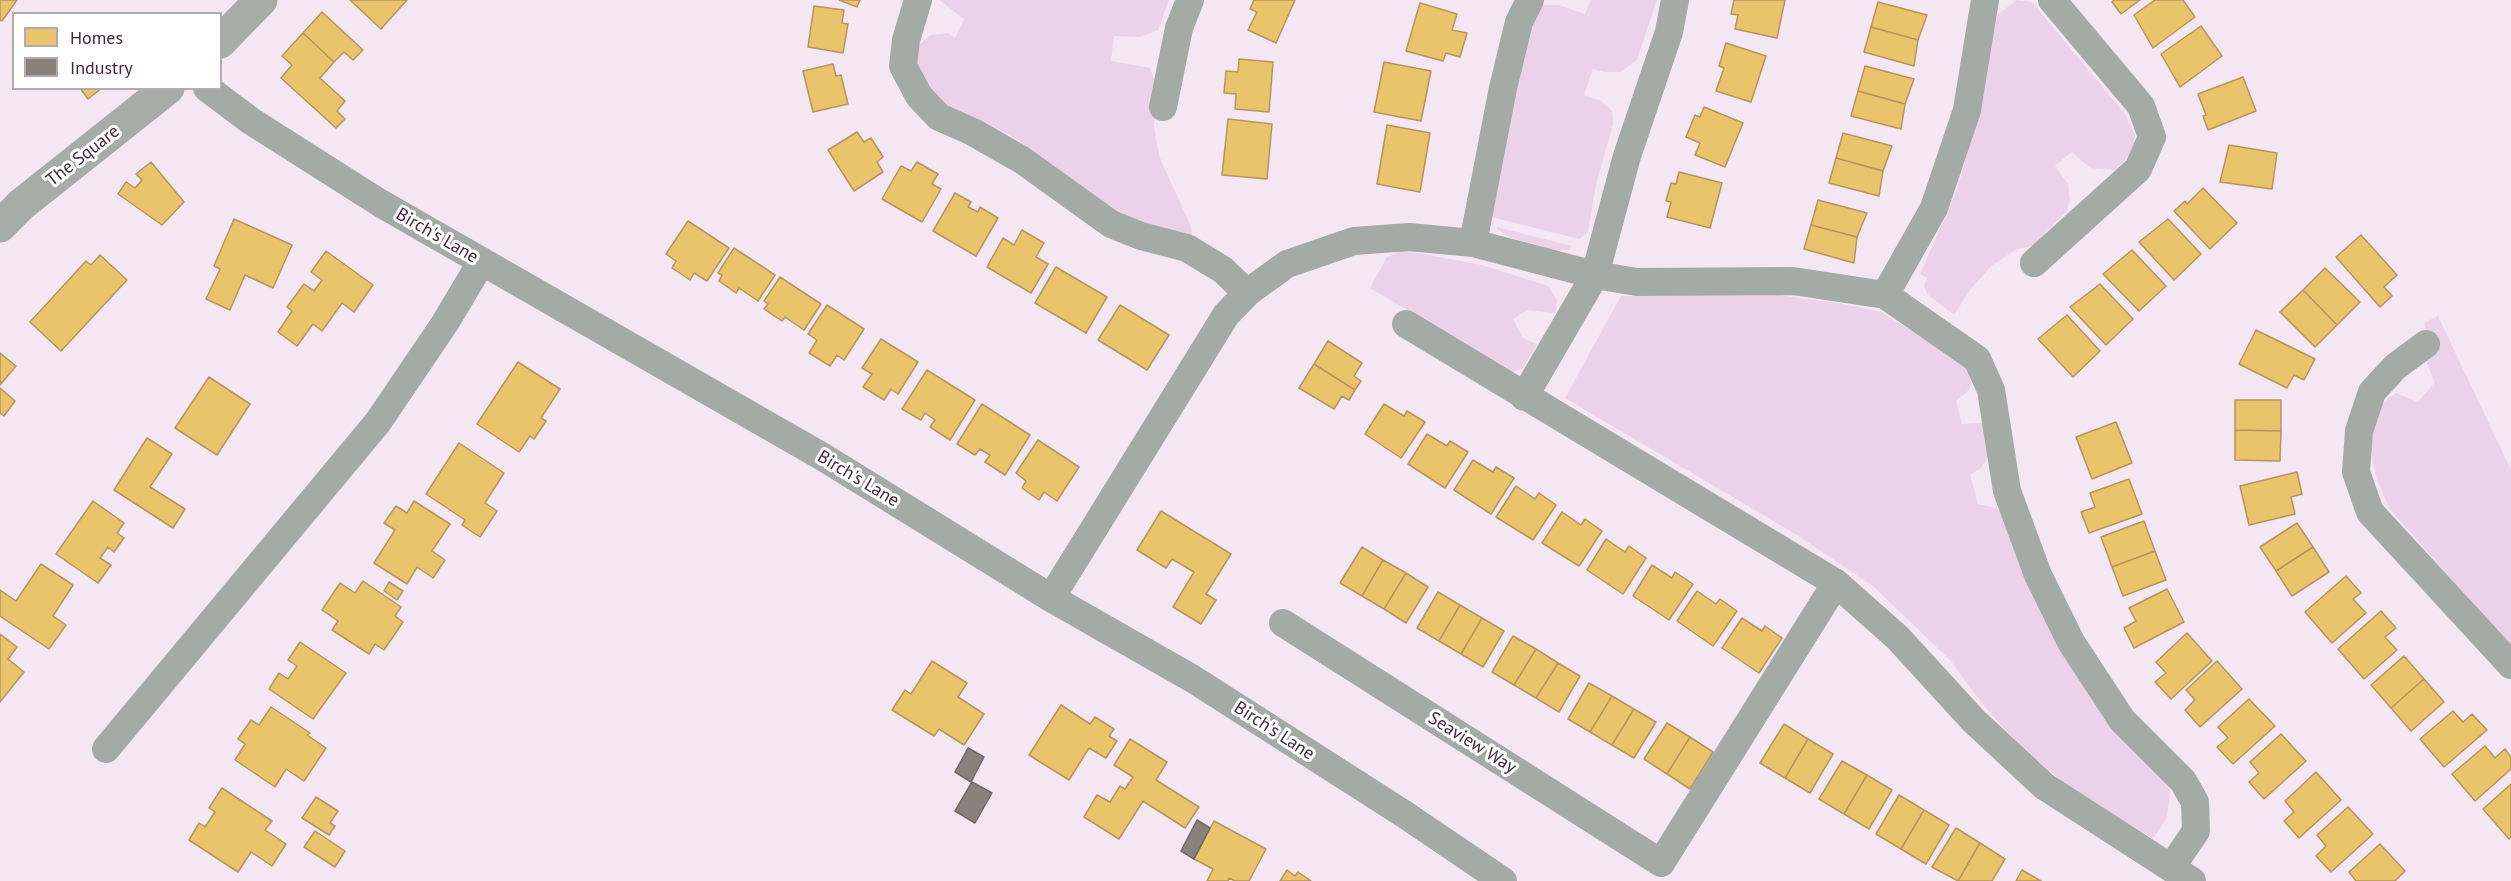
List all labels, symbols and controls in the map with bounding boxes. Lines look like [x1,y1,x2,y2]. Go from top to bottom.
legend [12,12,222,90]
text: Homes [70,26,123,49]
text: Industry [70,56,133,79]
street label: The Square [42,121,124,191]
street label: Birch's Lane [392,204,482,268]
street label: Birch's Lane [813,446,903,512]
street label: Birch's Lane [1230,697,1318,765]
street label: Seaview Way [1424,707,1520,779]

